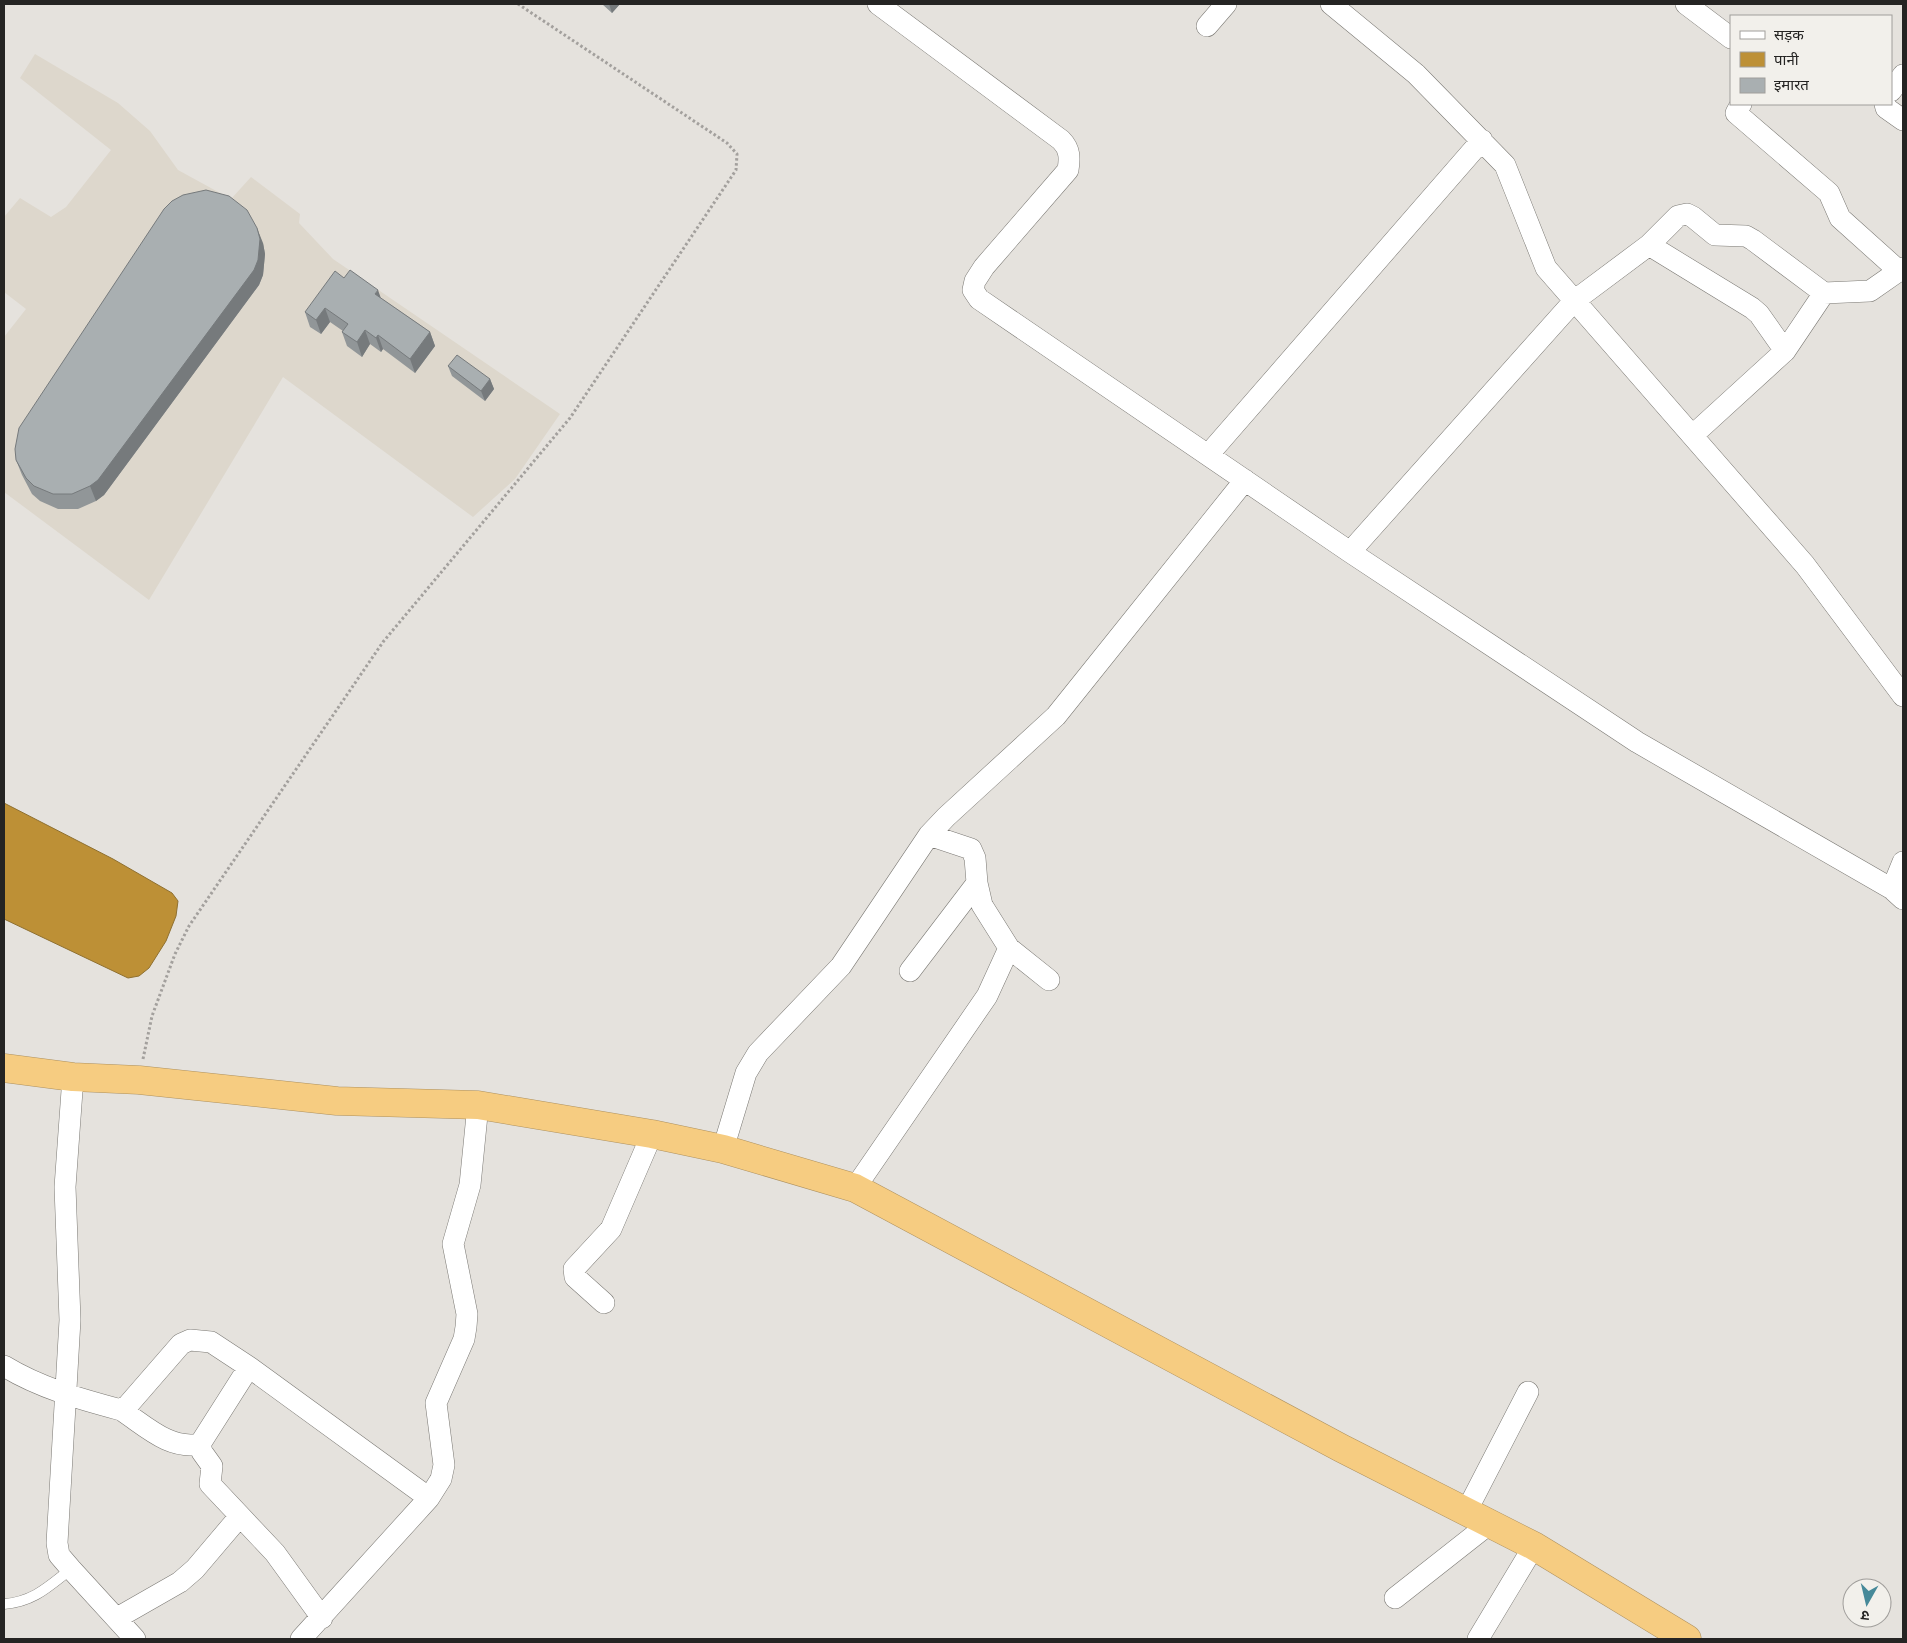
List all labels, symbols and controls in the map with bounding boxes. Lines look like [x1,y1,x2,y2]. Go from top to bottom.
legend [1730,15,1892,105]
text: सड़क [1774,26,1804,44]
text: पानी [1774,51,1800,69]
text: इमारत [1774,76,1809,94]
north arrow [1842,1578,1892,1628]
text: उ [1859,1607,1870,1624]

